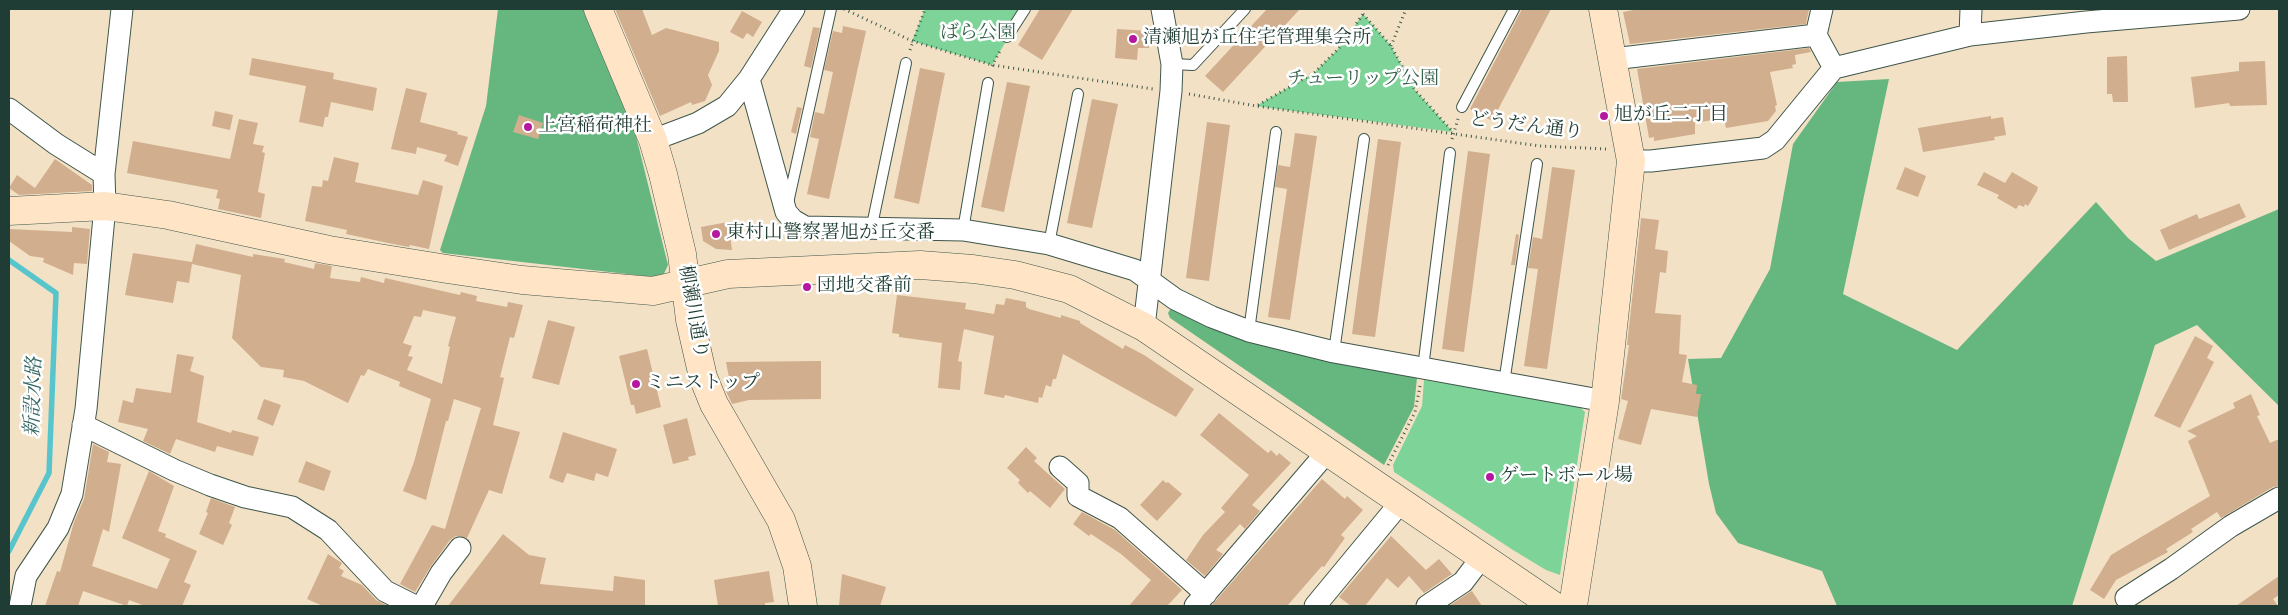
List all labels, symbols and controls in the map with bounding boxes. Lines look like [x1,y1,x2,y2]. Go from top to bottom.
park label: ばら公園 [940,23,1016,45]
place label: 清瀬旭が丘住宅管理集会所 [1143,28,1371,50]
marker: 清瀬旭が丘住宅管理集会所 [1127,33,1139,45]
park label: チューリップ公園 [1287,69,1439,91]
place label: 旭が丘二丁目 [1614,105,1728,127]
street label: どうだん通り [1468,109,1584,145]
marker: 旭が丘二丁目 [1598,110,1610,122]
place label: 上宮稲荷神社 [538,116,652,138]
marker: 上宮稲荷神社 [522,121,534,133]
place label: 東村山警察署旭が丘交番 [726,223,935,245]
marker: 東村山警察署旭が丘交番 [710,228,722,240]
street label: 柳瀬川通り [673,263,711,361]
place label: 団地交番前 [817,276,912,298]
marker: 団地交番前 [801,281,813,293]
water label: 新設水路 [22,357,48,437]
place label: ミニストップ [646,373,760,395]
marker: ミニストップ [630,378,642,390]
place label: ゲートボール場 [1500,466,1633,488]
marker: ゲートボール場 [1484,471,1496,483]

